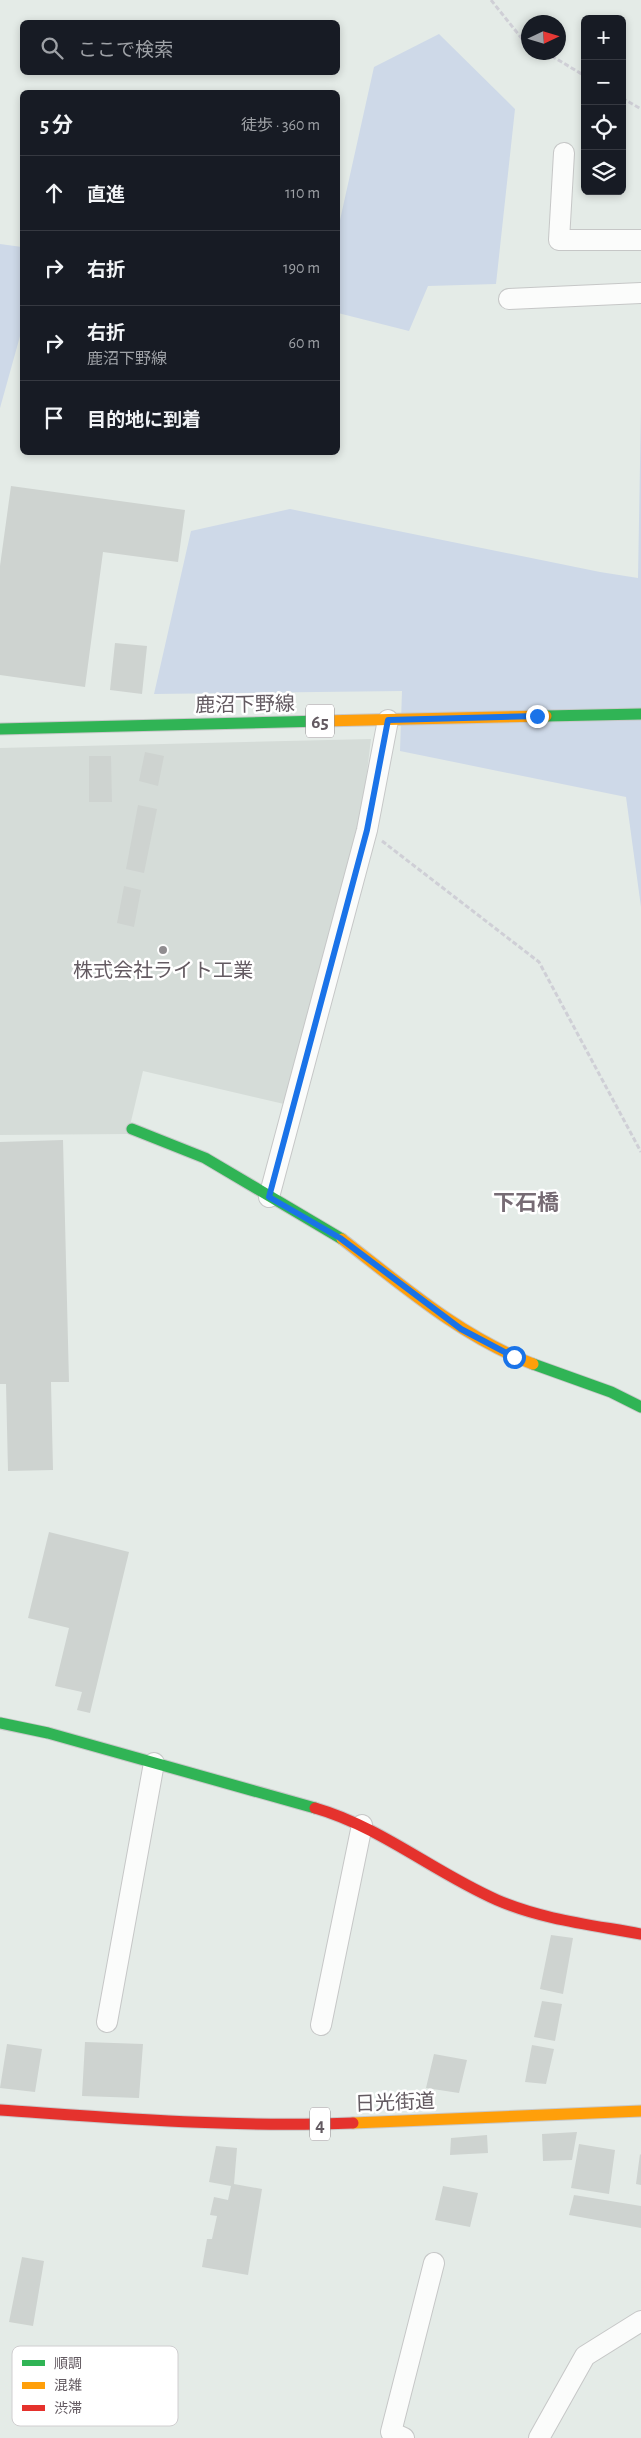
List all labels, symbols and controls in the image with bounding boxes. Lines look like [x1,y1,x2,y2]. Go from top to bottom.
north arrow [521,15,566,60]
map controls [581,15,626,195]
button: + [581,15,626,60]
search box [20,20,340,75]
icon: search [38,34,66,62]
text: ここで検索 [78,41,173,60]
button: − [581,60,626,105]
button: locate [581,105,626,150]
text: 5 分 [40,115,73,136]
text: 徒歩 · 360 m [241,117,320,133]
button: layers [581,150,626,195]
icon: ahead [40,179,68,207]
text: 110 m [285,185,320,201]
text: 直進 [87,186,125,205]
icon: right [40,254,68,282]
text: 190 m [283,260,320,276]
text: 右折 [87,261,125,280]
text: 右折 [87,324,125,343]
icon: right [40,329,68,357]
text: 60 m [289,335,320,351]
text: 鹿沼下野線 [87,351,167,367]
icon: arrive [40,404,68,432]
text: 目的地に到着 [87,411,201,430]
street label: 鹿沼下野線 [195,692,295,716]
road number: 65 [306,704,334,738]
route end [526,705,549,728]
marker: 株式会社ライト工業 [157,944,169,956]
place label: 株式会社ライト工業 [73,960,253,981]
district label: 下石橋 [493,1191,559,1214]
route start [503,1346,526,1369]
street label: 日光街道 [355,2091,435,2114]
road number: 4 [310,2108,330,2140]
legend [12,2346,178,2426]
text: 順調 [54,2357,82,2371]
text: 混雑 [54,2377,82,2393]
text: 渋滞 [54,2401,82,2416]

